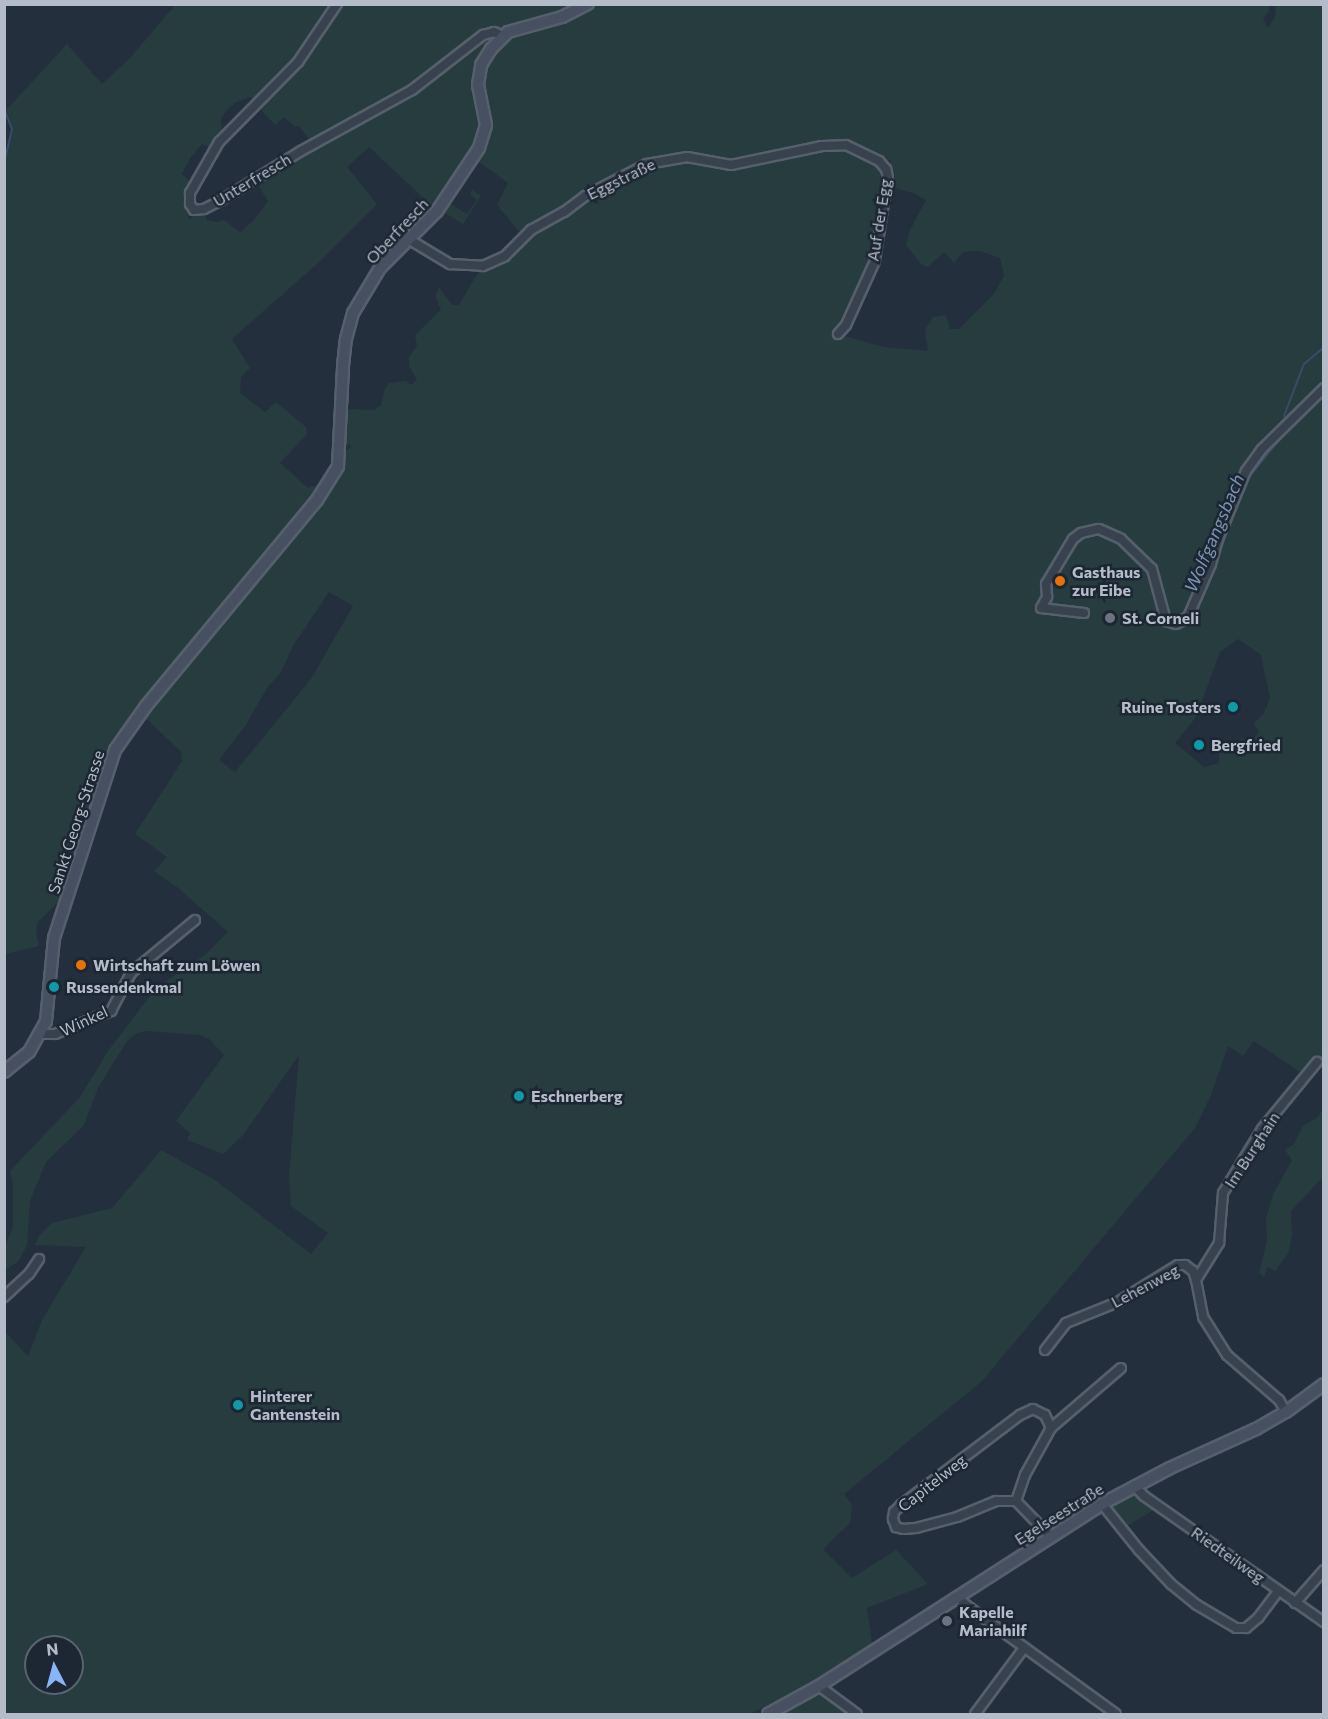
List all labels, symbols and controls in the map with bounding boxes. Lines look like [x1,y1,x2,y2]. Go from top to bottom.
street label: Unterfresch [210,149,294,211]
street label: Eggstraße [584,154,658,204]
street label: Auf der Egg [863,177,895,263]
street label: Oberfresch [362,194,432,268]
water label: Wolfgangsbach [1179,471,1249,595]
place label: Gasthaus zur Eibe [1072,562,1140,600]
marker: Gasthaus zur Eibe [1053,574,1067,588]
place label: St. Corneli [1122,608,1199,628]
marker: St. Corneli [1103,611,1117,625]
place label: Ruine Tosters [1121,697,1221,717]
marker: Ruine Tosters [1226,700,1240,714]
place label: Bergfried [1211,735,1281,755]
marker: Bergfried [1192,738,1206,752]
street label: Sankt Georg-Strasse [44,748,108,896]
place label: Wirtschaft zum Löwen [93,955,260,975]
marker: Wirtschaft zum Löwen [74,958,88,972]
place label: Russendenkmal [66,977,182,997]
marker: Russendenkmal [47,980,61,994]
street label: Winkel [57,1002,111,1040]
place label: Eschnerberg [531,1086,622,1106]
marker: Eschnerberg [512,1089,526,1103]
street label: Im Burghain [1220,1108,1284,1192]
street label: Lehenweg [1108,1260,1182,1312]
place label: Hinterer Gantenstein [250,1386,340,1424]
marker: Hinterer Gantenstein [231,1398,245,1412]
street label: Capitelweg [894,1450,970,1516]
street label: Egelseestraße [1011,1479,1107,1549]
street label: Riedteilweg [1188,1523,1268,1587]
place label: Kapelle Mariahilf [959,1602,1027,1640]
marker: Kapelle Mariahilf [940,1614,954,1628]
north arrow [24,1635,84,1695]
text: N [45,1639,59,1659]

